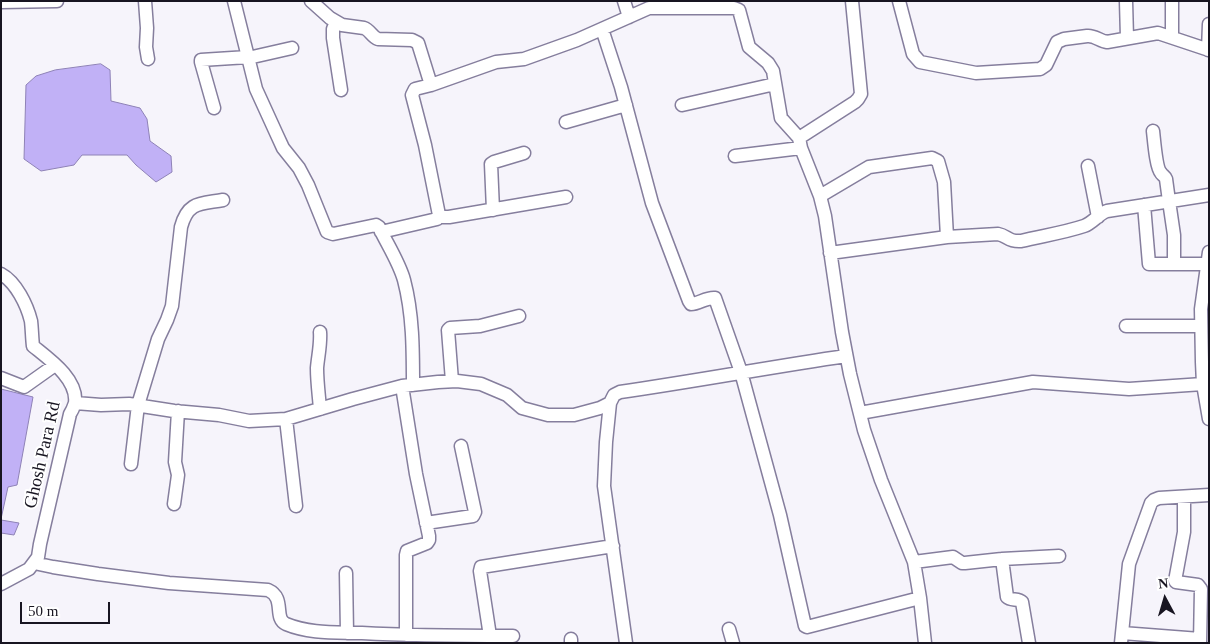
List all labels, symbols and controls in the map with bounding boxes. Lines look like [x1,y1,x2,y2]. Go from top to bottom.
street label: Ghosh Para Rd [20,399,66,511]
north arrow [1140,574,1190,624]
text: N [1158,576,1169,592]
scale bar [22,592,112,624]
text: 50 m [28,603,58,619]

